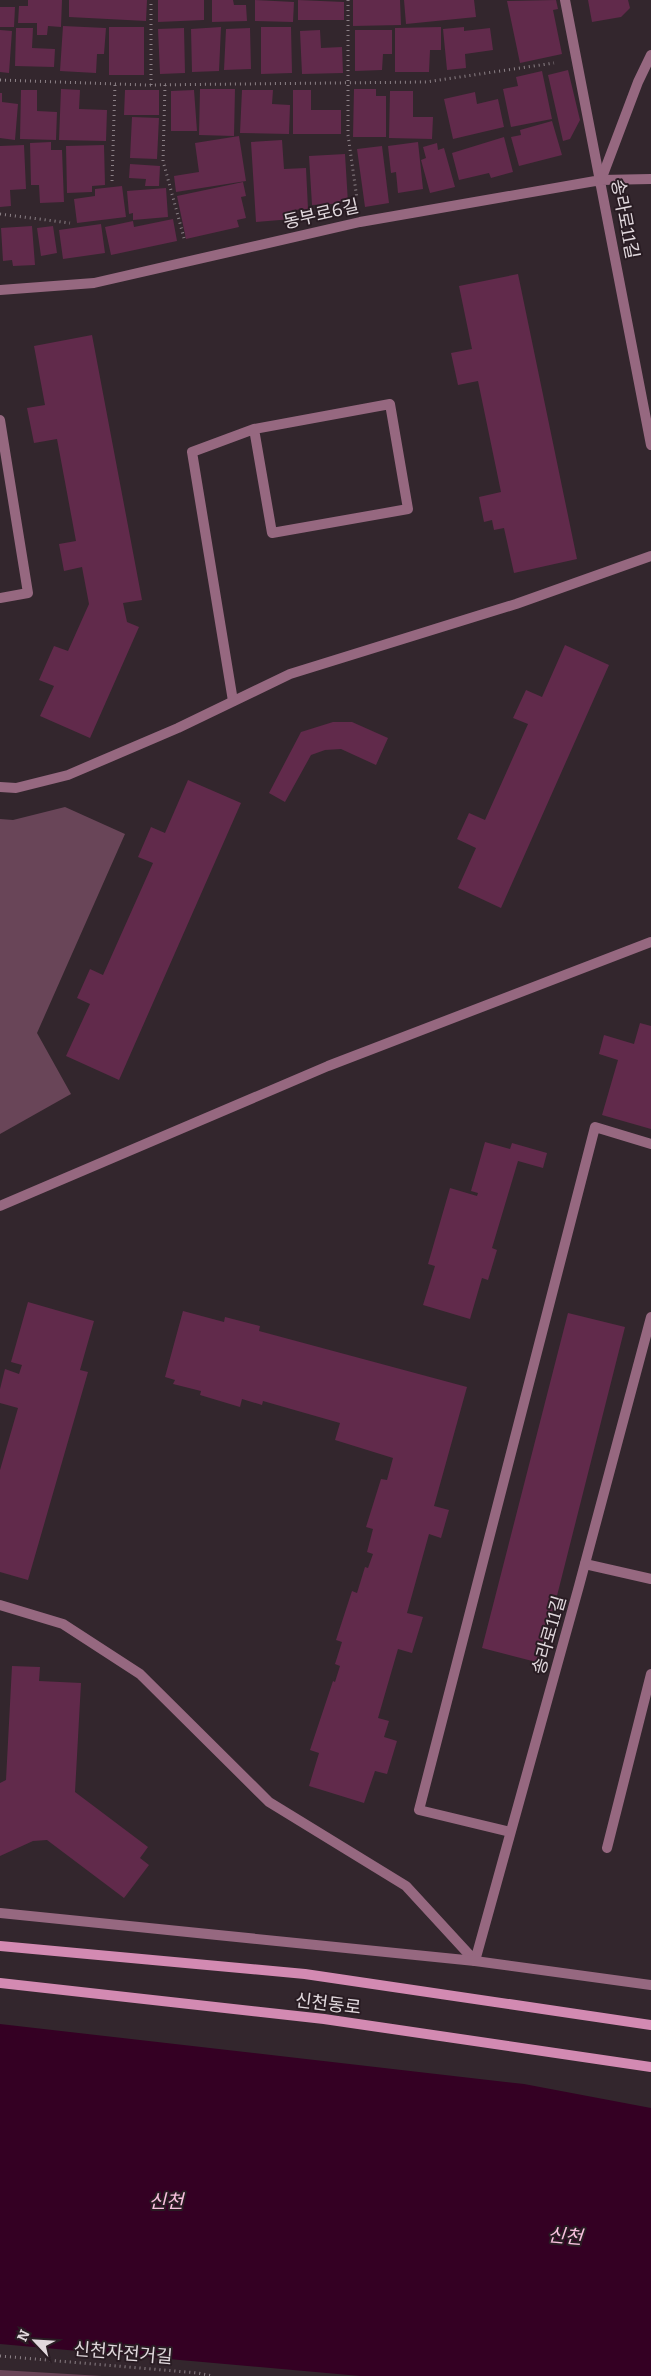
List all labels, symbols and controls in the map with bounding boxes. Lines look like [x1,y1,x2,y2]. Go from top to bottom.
street label: 송라로11길 [606,177,644,261]
street label: 동부로6길 [281,195,361,233]
street label: 송라로11길 [527,1593,571,1677]
street label: 신천동로 [294,1989,362,2019]
water label: 신천 [149,2190,185,2213]
water label: 신천 [547,2223,585,2249]
north arrow [10,2316,60,2366]
text: N [14,2327,34,2344]
street label: 신천자전거길 [73,2338,173,2368]

